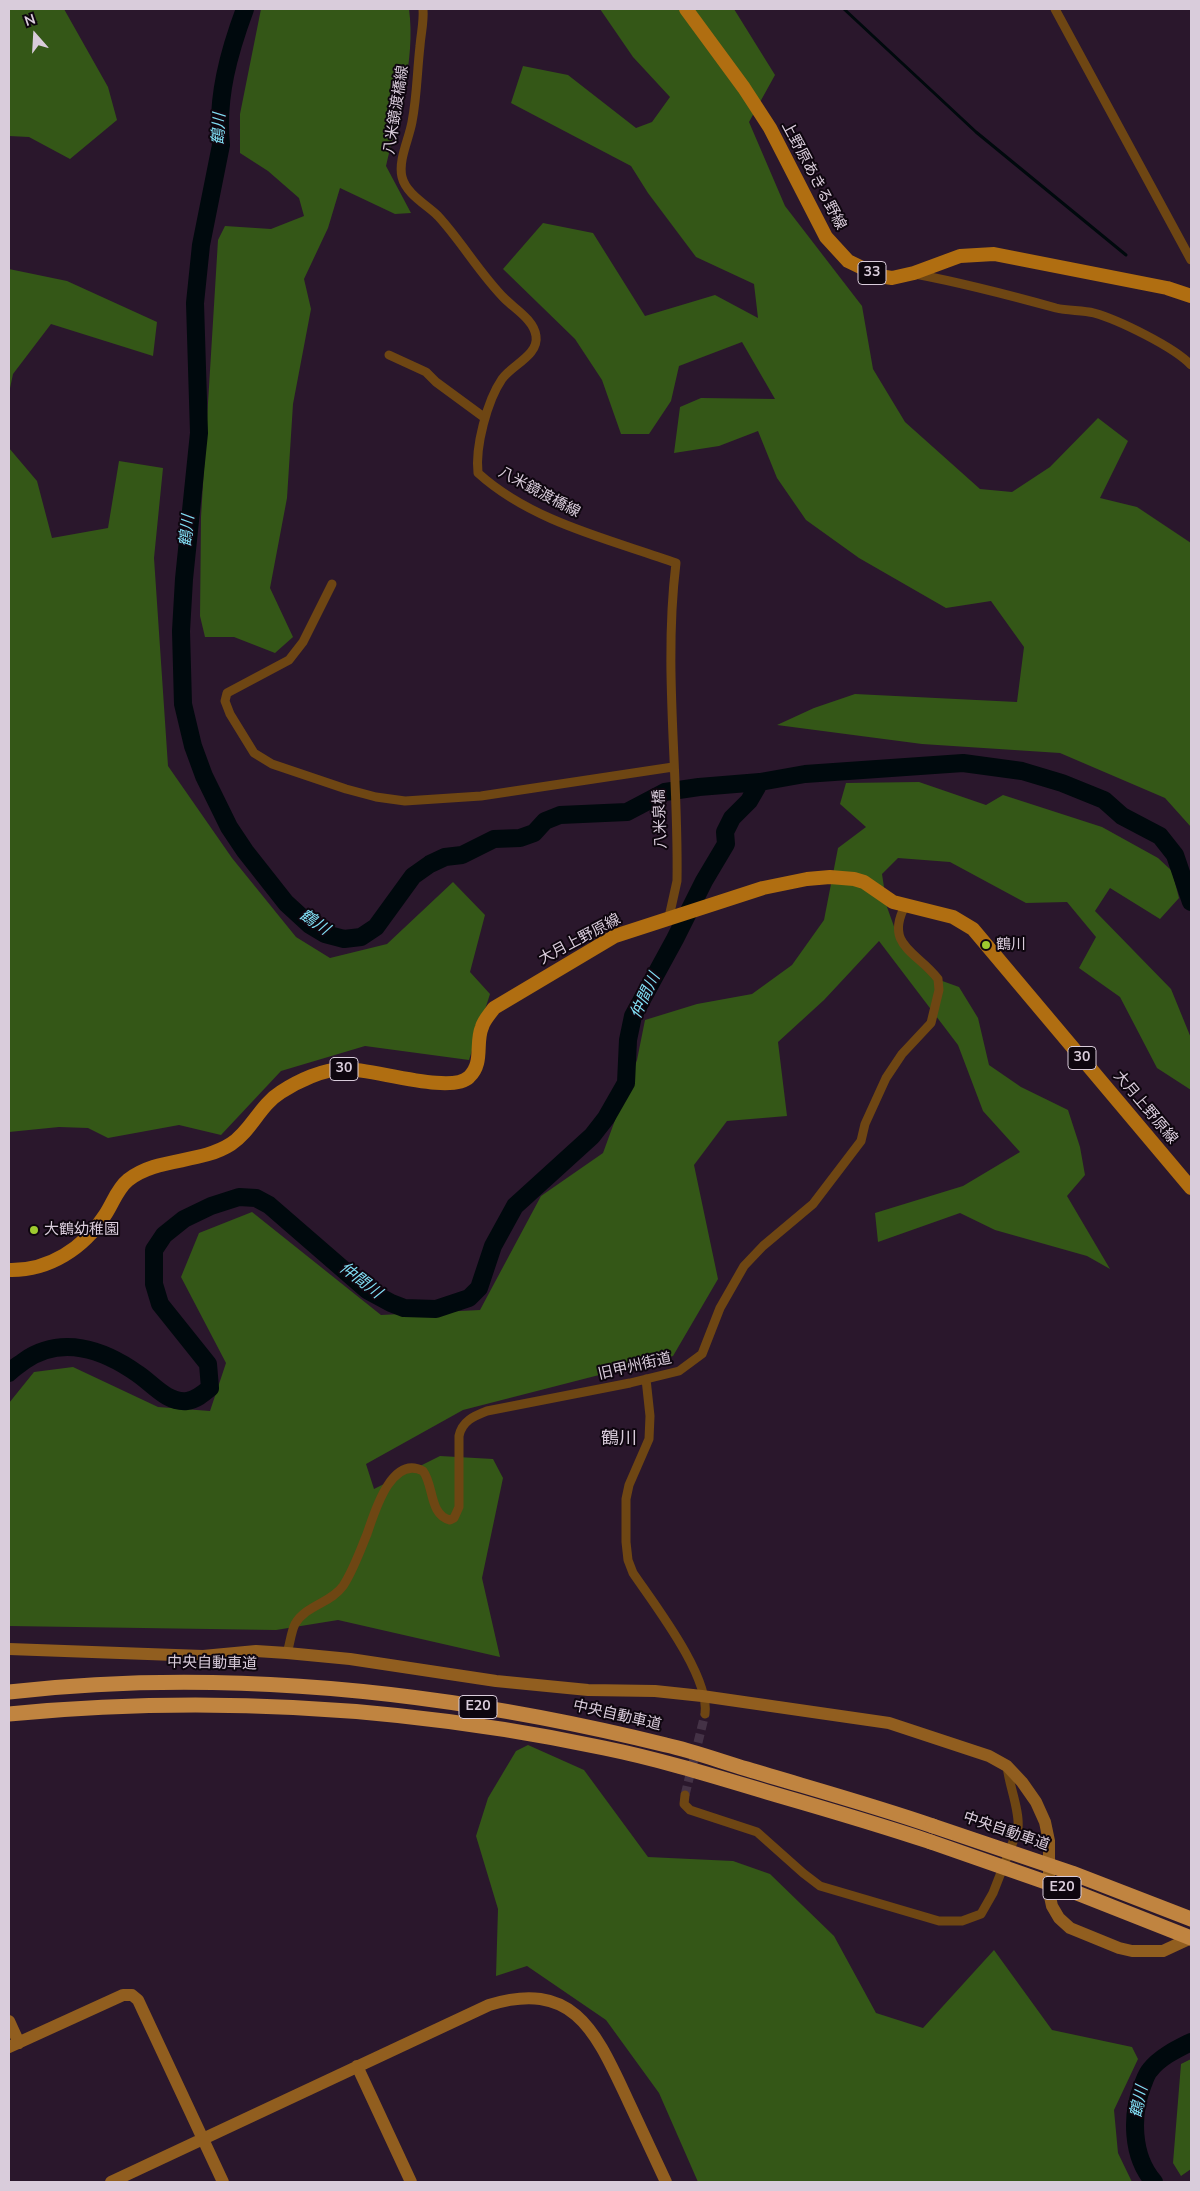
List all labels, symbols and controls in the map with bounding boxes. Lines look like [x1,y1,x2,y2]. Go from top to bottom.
north arrow [10,10,60,60]
text: N [22,10,38,31]
street label: 八米鏡渡橋線 [381,64,413,156]
water label: 鶴川 [210,113,230,145]
street label: 上野原あきる野線 [777,119,849,233]
road number: 33 [858,262,886,284]
street label: 八米鏡渡橋線 [495,464,583,522]
water label: 鶴川 [177,514,199,548]
street label: 八米泉橋 [651,789,671,849]
water label: 鶴川 [295,906,333,940]
street label: 大月上野原線 [536,911,624,969]
place label: 鶴川 [996,936,1026,954]
marker: 鶴川 [980,939,992,951]
water label: 仲間川 [627,970,665,1022]
road number: 30 [1068,1046,1096,1070]
road number: 30 [330,1058,358,1080]
street label: 大月上野原線 [1109,1068,1181,1148]
place label: 大鶴幼稚園 [44,1221,119,1239]
marker: 大鶴幼稚園 [28,1224,40,1236]
water label: 仲間川 [335,1259,385,1303]
street label: 旧甲州街道 [596,1350,674,1384]
district label: 鶴川 [601,1429,637,1451]
street label: 中央自動車道 [167,1654,257,1674]
road number: E20 [459,1695,497,1718]
street label: 中央自動車道 [571,1697,663,1735]
street label: 中央自動車道 [961,1809,1051,1855]
road number: E20 [1043,1876,1081,1900]
water label: 鶴川 [1127,2084,1153,2120]

